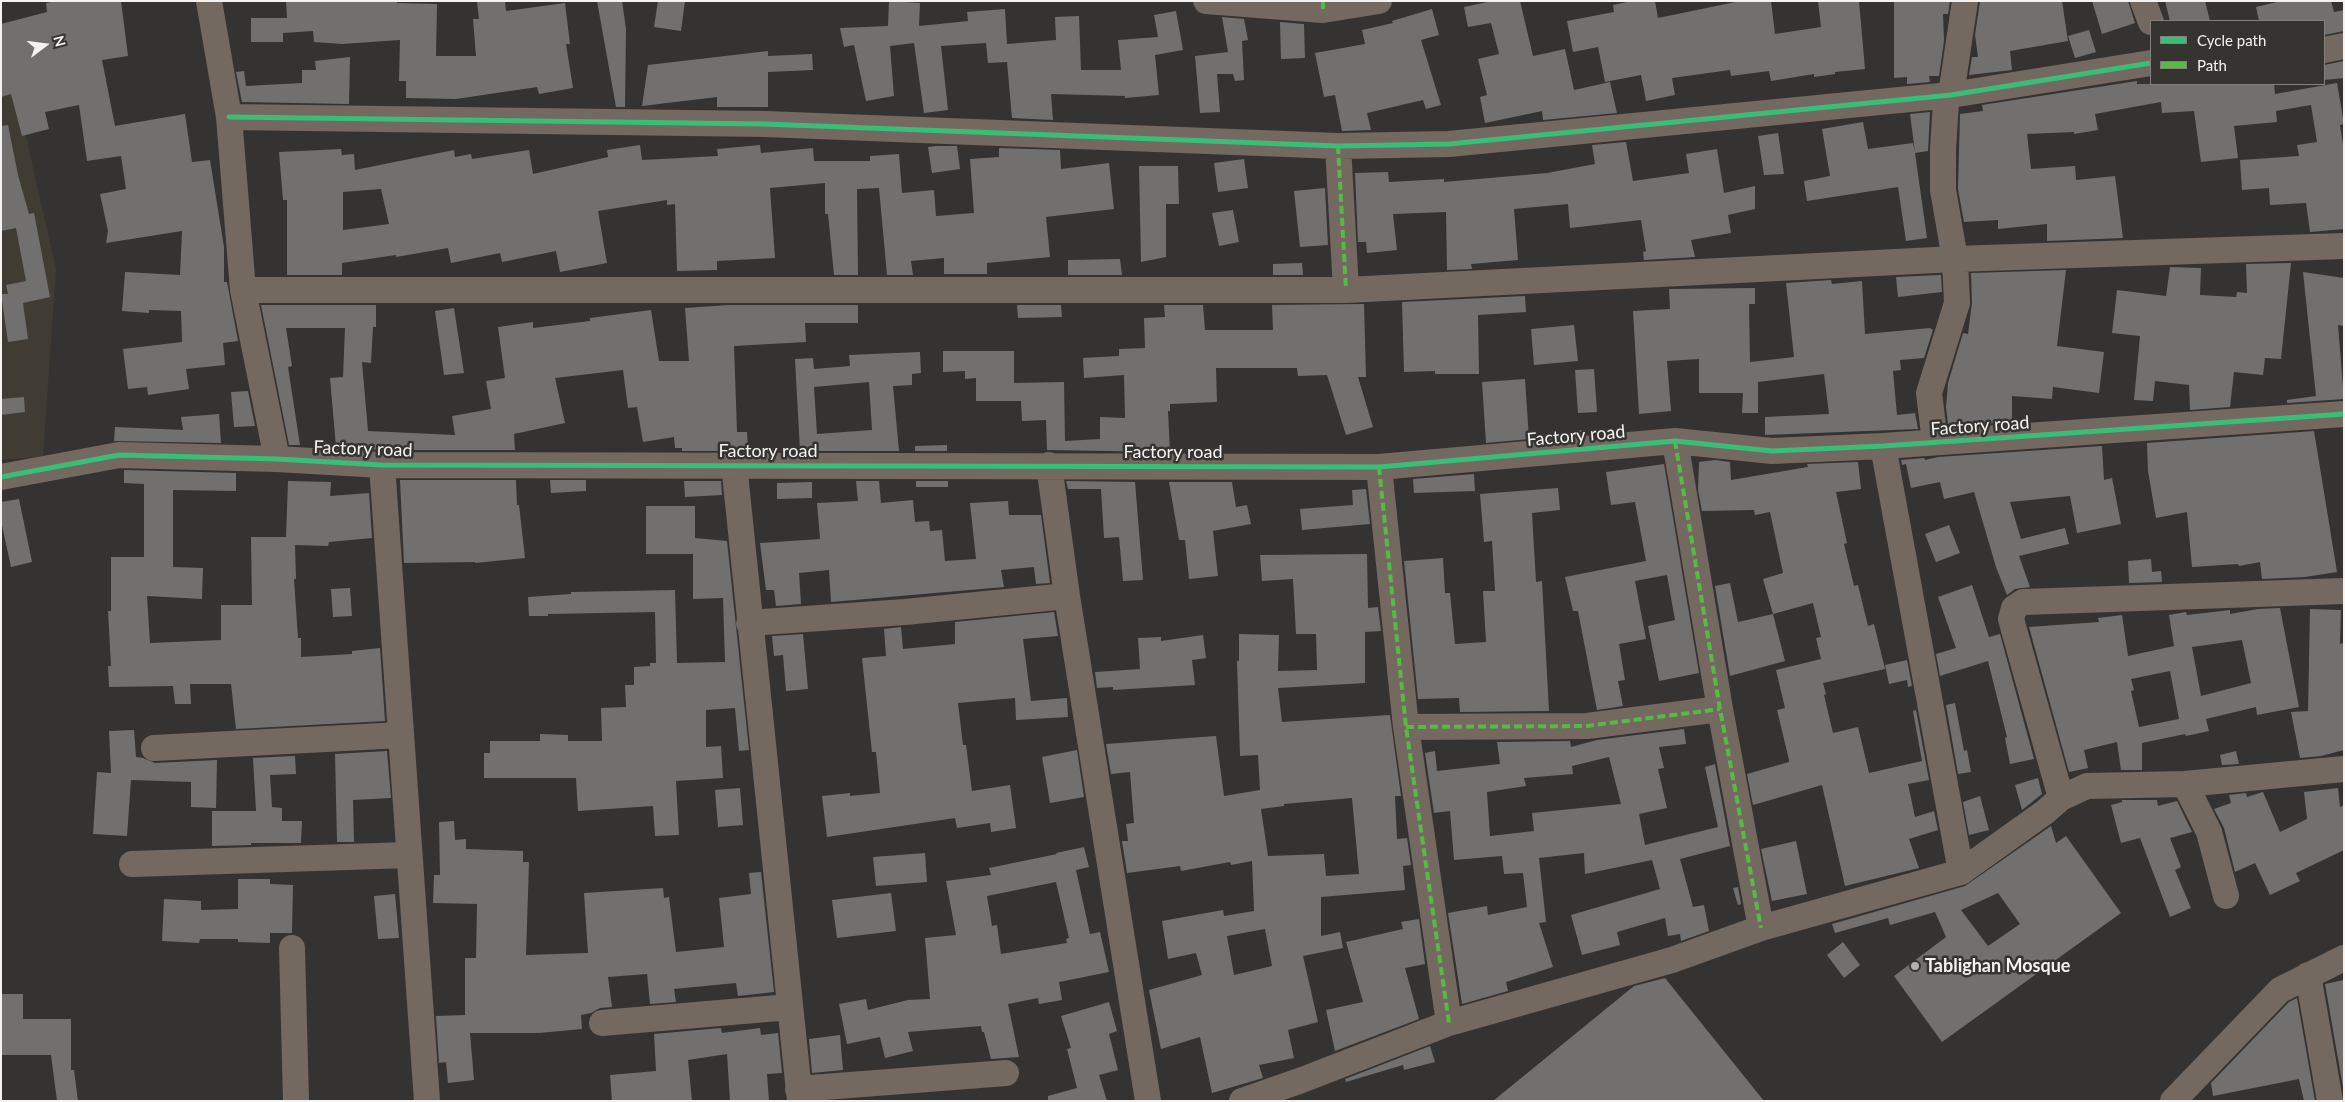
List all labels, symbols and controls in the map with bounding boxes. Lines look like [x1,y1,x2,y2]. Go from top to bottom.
north arrow [20,20,70,70]
legend [2150,20,2325,85]
text: Cycle path [2197,31,2266,49]
text: N [50,34,70,48]
text: Path [2197,56,2227,74]
street label: Factory road [1930,412,2030,440]
street label: Factory road [1526,421,1626,451]
street label: Factory road [313,436,413,462]
street label: Factory road [719,440,817,462]
street label: Factory road [1124,441,1222,463]
place label: Tablighan Mosque [1925,955,2070,977]
marker: Tablighan Mosque [1909,960,1921,972]

